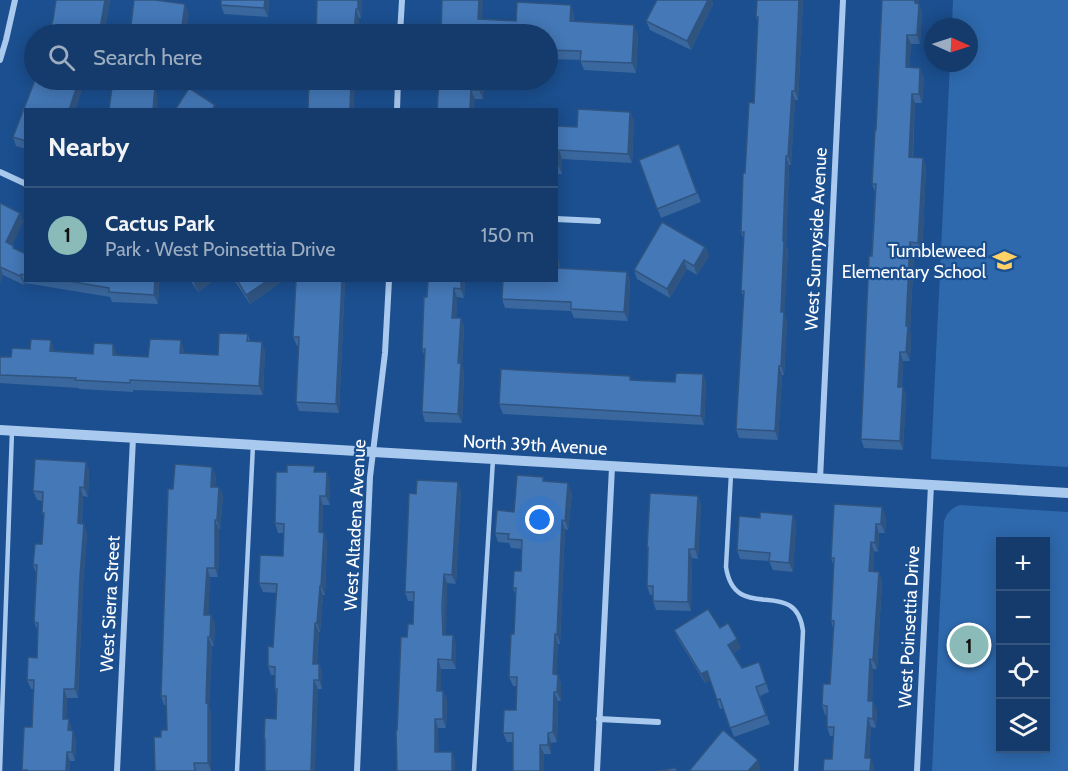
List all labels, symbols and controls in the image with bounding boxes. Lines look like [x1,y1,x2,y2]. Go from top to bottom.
north arrow [924,18,978,72]
search box [24,24,558,90]
icon: search [45,41,78,74]
text: Search here [93,44,202,71]
text: Nearby [48,131,129,163]
street label: West Sunnyside Avenue [800,147,832,331]
text: Cactus Park [105,210,215,237]
text: 1 [64,223,71,247]
text: 150 m [481,223,534,247]
text: Park · West Poinsettia Drive [105,237,336,261]
place label: Tumbleweed Elementary School [842,240,987,283]
school or university icon: Tumbleweed Elementary School [991,248,1017,274]
street label: North 39th Avenue [462,430,608,460]
street label: West Altadena Avenue [340,439,370,611]
your location [525,505,554,534]
street label: West Sierra Street [95,535,125,673]
map controls [996,537,1050,753]
button: + [996,537,1050,591]
street label: West Poinsettia Drive [894,545,924,709]
button: − [996,591,1050,645]
pin: 1 [950,622,988,668]
button: locate [996,645,1050,699]
button: layers [996,699,1050,753]

